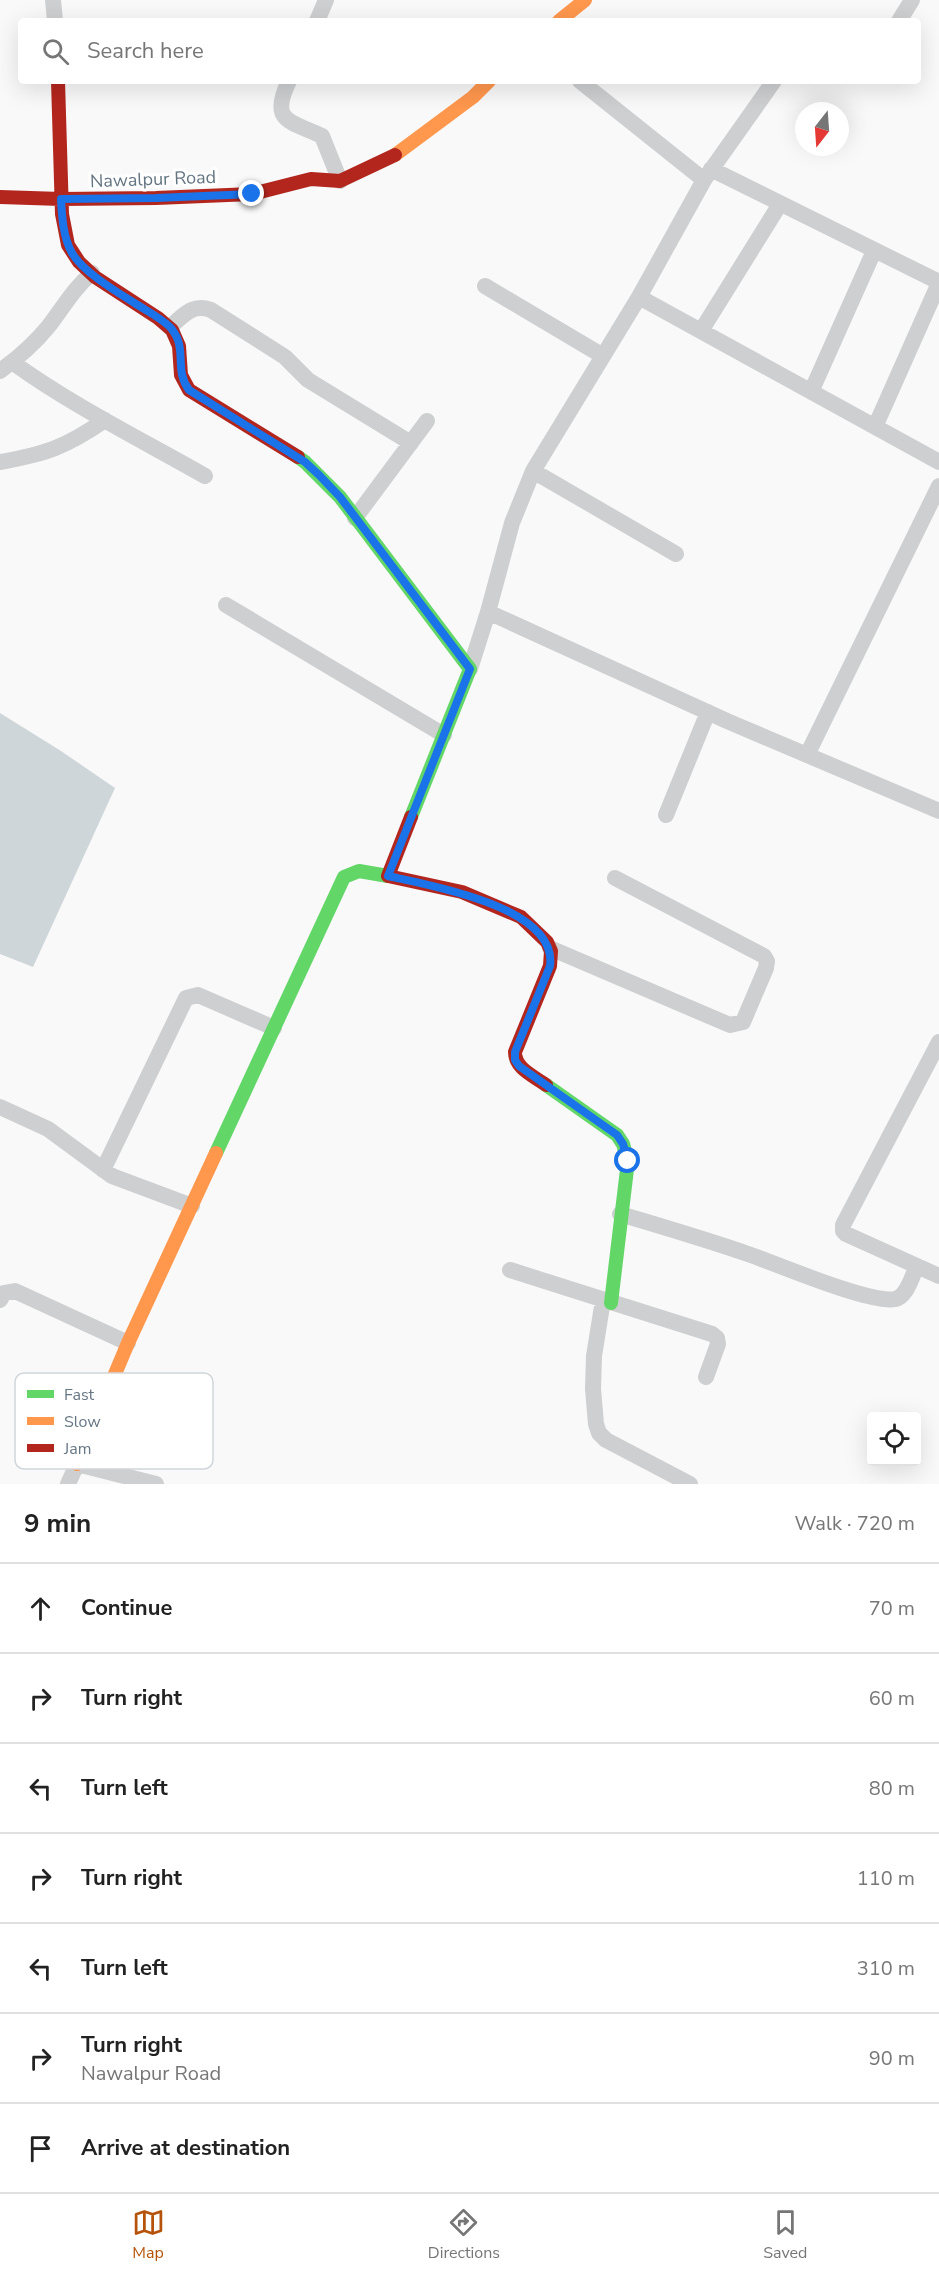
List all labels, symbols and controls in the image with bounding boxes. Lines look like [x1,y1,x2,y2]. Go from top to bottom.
search box [18,18,921,84]
icon: search [39,35,72,68]
text: Search here [87,36,204,66]
north arrow [795,102,849,156]
street label: Nawalpur Road [90,165,216,193]
route end [238,180,264,206]
route start [614,1147,640,1173]
legend [15,1373,213,1469]
text: Fast [64,1384,95,1406]
text: Slow [64,1411,101,1433]
map controls [867,1412,921,1466]
button: locate [867,1412,921,1466]
text: Jam [63,1438,91,1460]
text: 9 min [24,1506,91,1541]
text: Walk · 720 m [795,1510,915,1537]
icon: ahead [24,1592,57,1625]
text: Continue [81,1593,172,1623]
text: 70 m [869,1595,915,1622]
icon: right [24,1682,57,1715]
text: Turn right [81,1683,182,1713]
text: 60 m [869,1685,915,1712]
icon: left [24,1772,57,1805]
text: Turn left [81,1773,168,1803]
text: 80 m [869,1775,915,1802]
icon: right [24,1862,57,1895]
text: Turn right [81,1863,182,1893]
text: 110 m [857,1865,915,1892]
icon: left [24,1952,57,1985]
text: Turn left [81,1953,168,1983]
text: 310 m [857,1955,915,1982]
text: Turn right [81,2030,182,2060]
icon: right [24,2042,57,2075]
text: 90 m [869,2045,915,2072]
text: Nawalpur Road [81,2060,221,2087]
icon: arrive [24,2132,57,2165]
text: Arrive at destination [81,2133,290,2163]
tab: Map [132,2206,165,2264]
tab: Directions [428,2206,500,2264]
tab: Saved [763,2206,807,2264]

